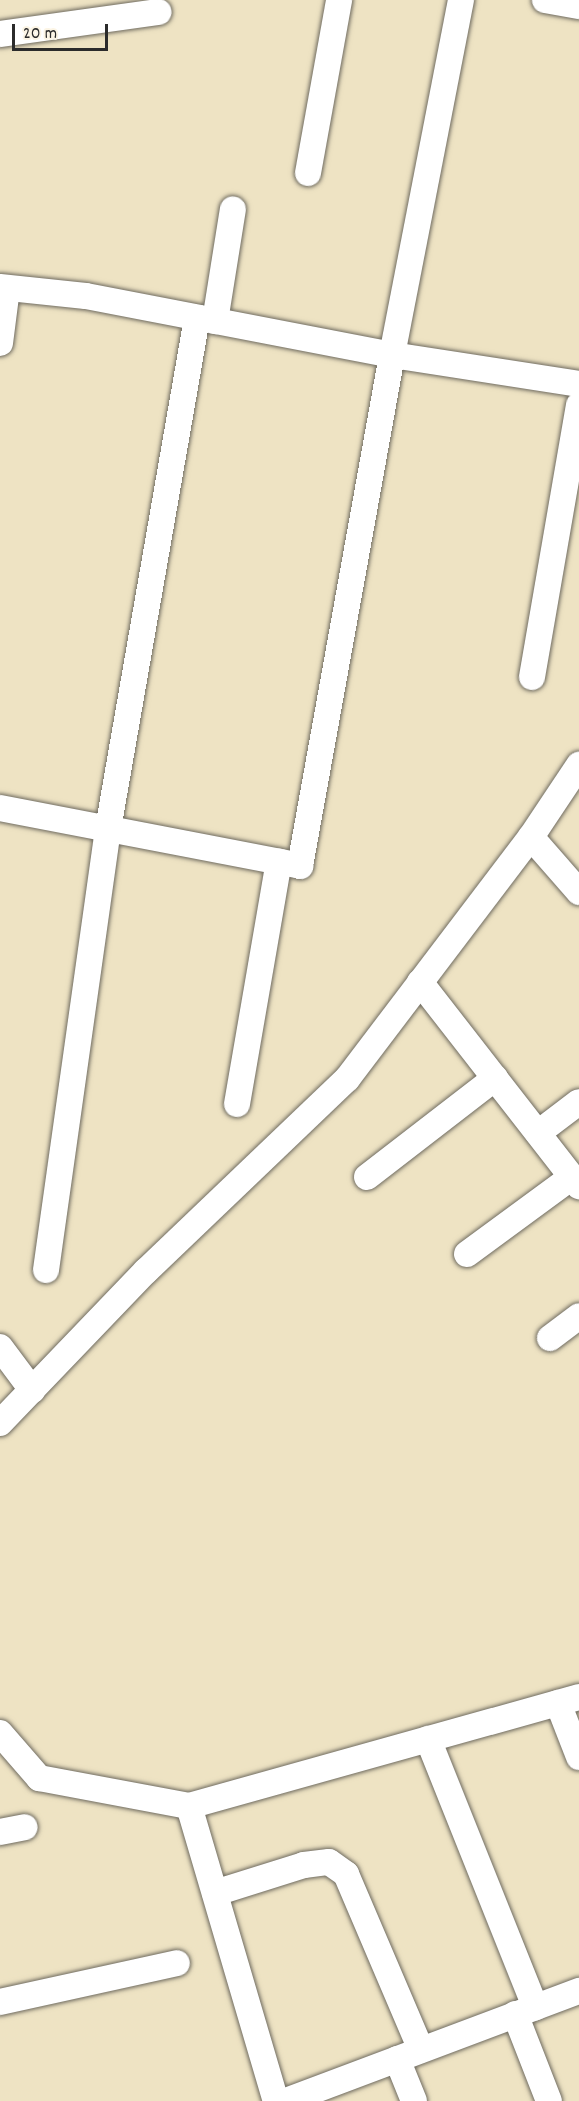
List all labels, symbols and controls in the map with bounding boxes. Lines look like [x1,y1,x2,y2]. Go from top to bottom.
scale bar [15,12,111,50]
text: 20 m [23,22,57,47]

